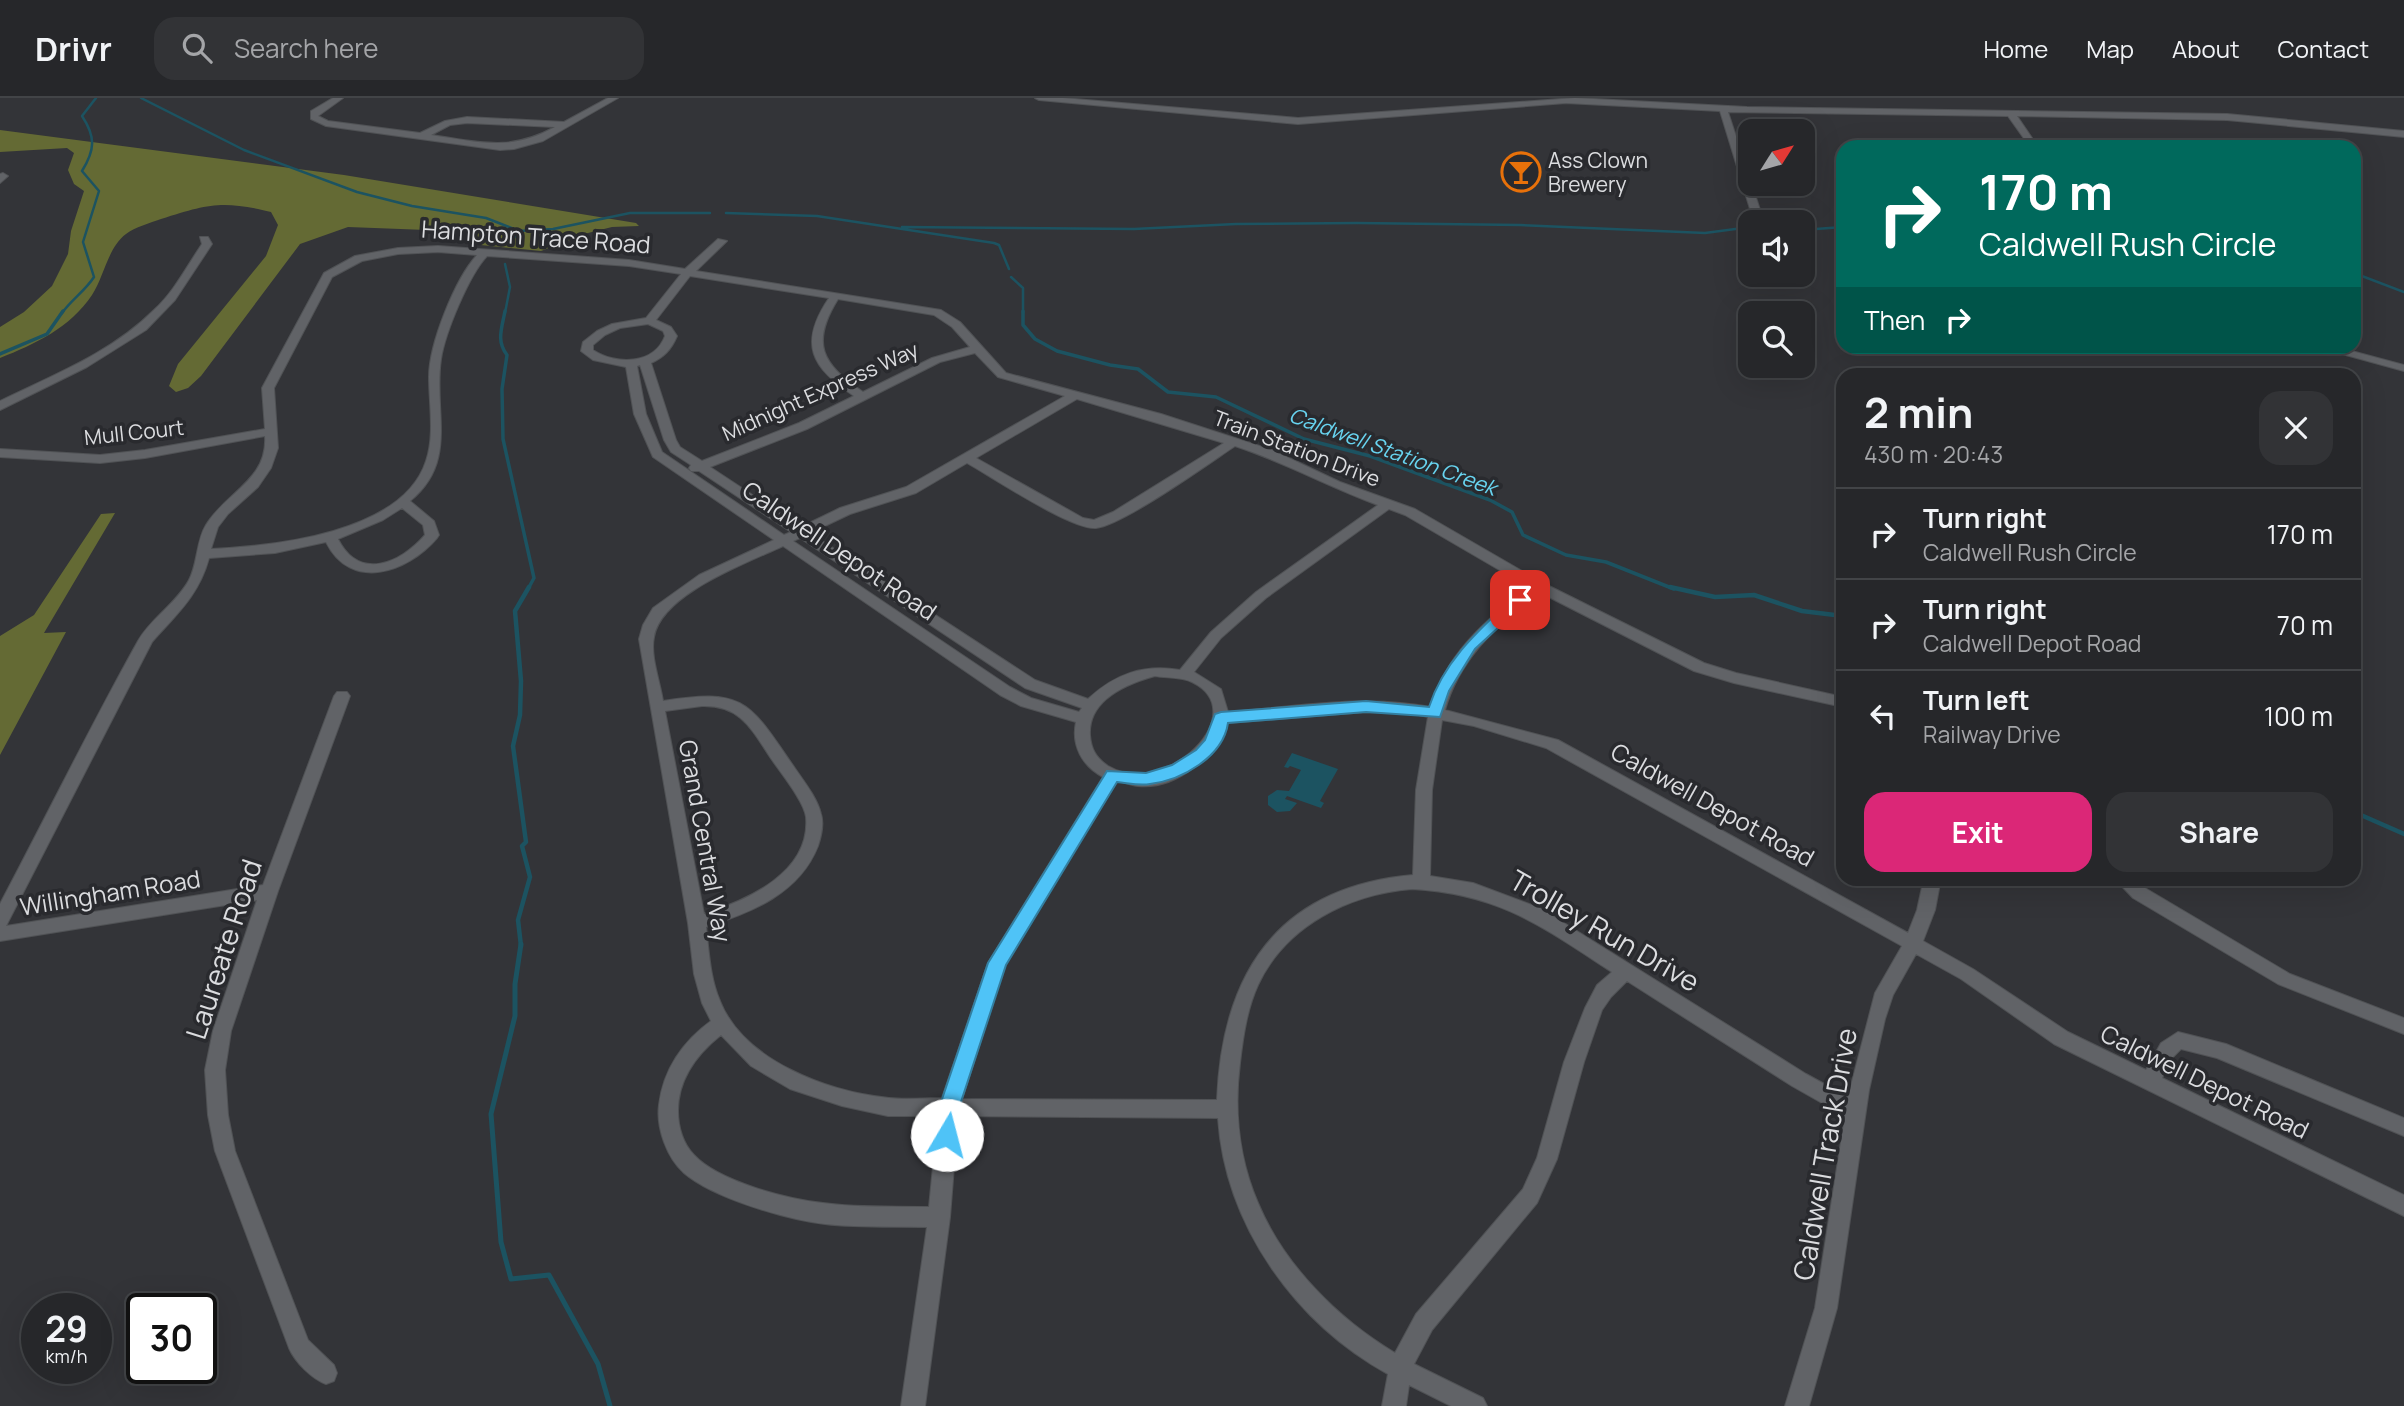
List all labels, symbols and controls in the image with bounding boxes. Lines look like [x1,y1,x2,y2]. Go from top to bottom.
search box [154,17,644,80]
text: Drivr [35,26,112,71]
icon: search [178,29,216,67]
text: Search here [234,30,378,66]
text: Home [1983,32,2048,65]
text: Map [2086,32,2134,65]
text: About [2172,32,2240,65]
text: Contact [2278,32,2369,65]
north arrow [1738,119,1815,196]
map controls [1738,119,1815,378]
place label: Ass Clown Brewery [1548,146,1648,198]
bar icon: Ass Clown Brewery [1500,151,1542,193]
text: 170 m [1979,158,2113,225]
icon: right [1864,168,1955,259]
button: sound [1738,210,1815,287]
street label: Hampton Trace Road [420,212,652,260]
text: Caldwell Rush Circle [1979,222,2276,266]
button: search [1738,301,1815,378]
icon: right [1939,301,1977,339]
text: Then [1864,302,1925,338]
street label: Midnight Express Way [717,335,923,447]
text: 2 min [1864,383,1973,441]
button: close [2259,391,2333,465]
water label: Caldwell Station Creek [1285,400,1503,502]
street label: Train Station Drive [1210,403,1384,493]
street label: Mull Court [83,413,185,451]
text: 430 m · 20:43 [1864,438,2003,470]
street label: Caldwell Depot Road [736,473,944,627]
text: Turn right [1923,500,2047,536]
icon: right [1864,515,1902,553]
text: 170 m [2267,516,2333,552]
text: Caldwell Rush Circle [1923,536,2137,568]
pin [1490,570,1550,630]
icon: arrive [1501,581,1539,619]
text: Turn right [1923,591,2047,627]
icon: right [1864,606,1902,644]
text: 70 m [2277,607,2333,643]
text: Caldwell Depot Road [1923,627,2141,659]
text: Turn left [1923,682,2030,718]
icon: left [1864,697,1902,735]
text: 100 m [2264,698,2333,734]
text: Railway Drive [1923,718,2061,750]
street label: Caldwell Depot Road [1605,734,1821,874]
street label: Grand Central Way [672,737,740,945]
button: Exit [1864,792,2092,872]
button: Share [2106,792,2333,872]
street label: Laureate Road [176,854,270,1044]
street label: Trolley Run Drive [1503,860,1707,1000]
street label: Willingham Road [17,861,203,923]
street label: Caldwell Depot Road [2095,1016,2315,1146]
street label: Caldwell Track Drive [1783,1025,1865,1283]
position arrow [910,1098,984,1172]
speed limit sign: 30 [126,1293,217,1384]
text: 29 [45,1305,88,1353]
text: km/h [46,1344,87,1368]

